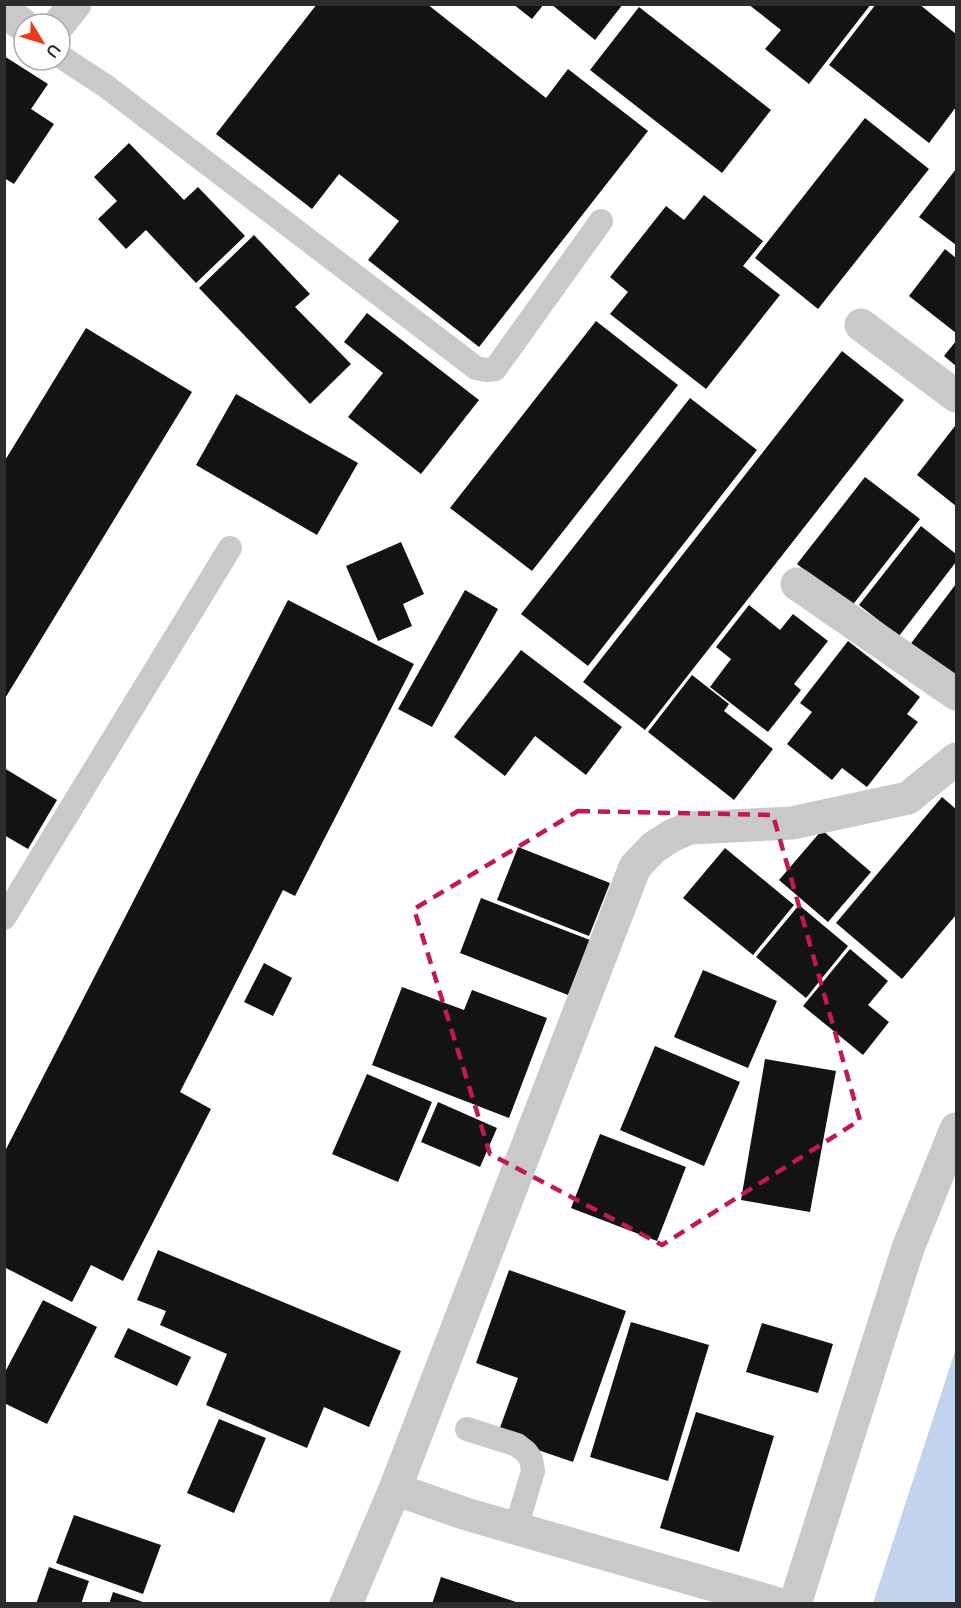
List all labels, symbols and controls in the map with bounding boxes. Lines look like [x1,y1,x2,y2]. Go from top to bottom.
north arrow [12,12,72,72]
text: U [41,40,65,62]

